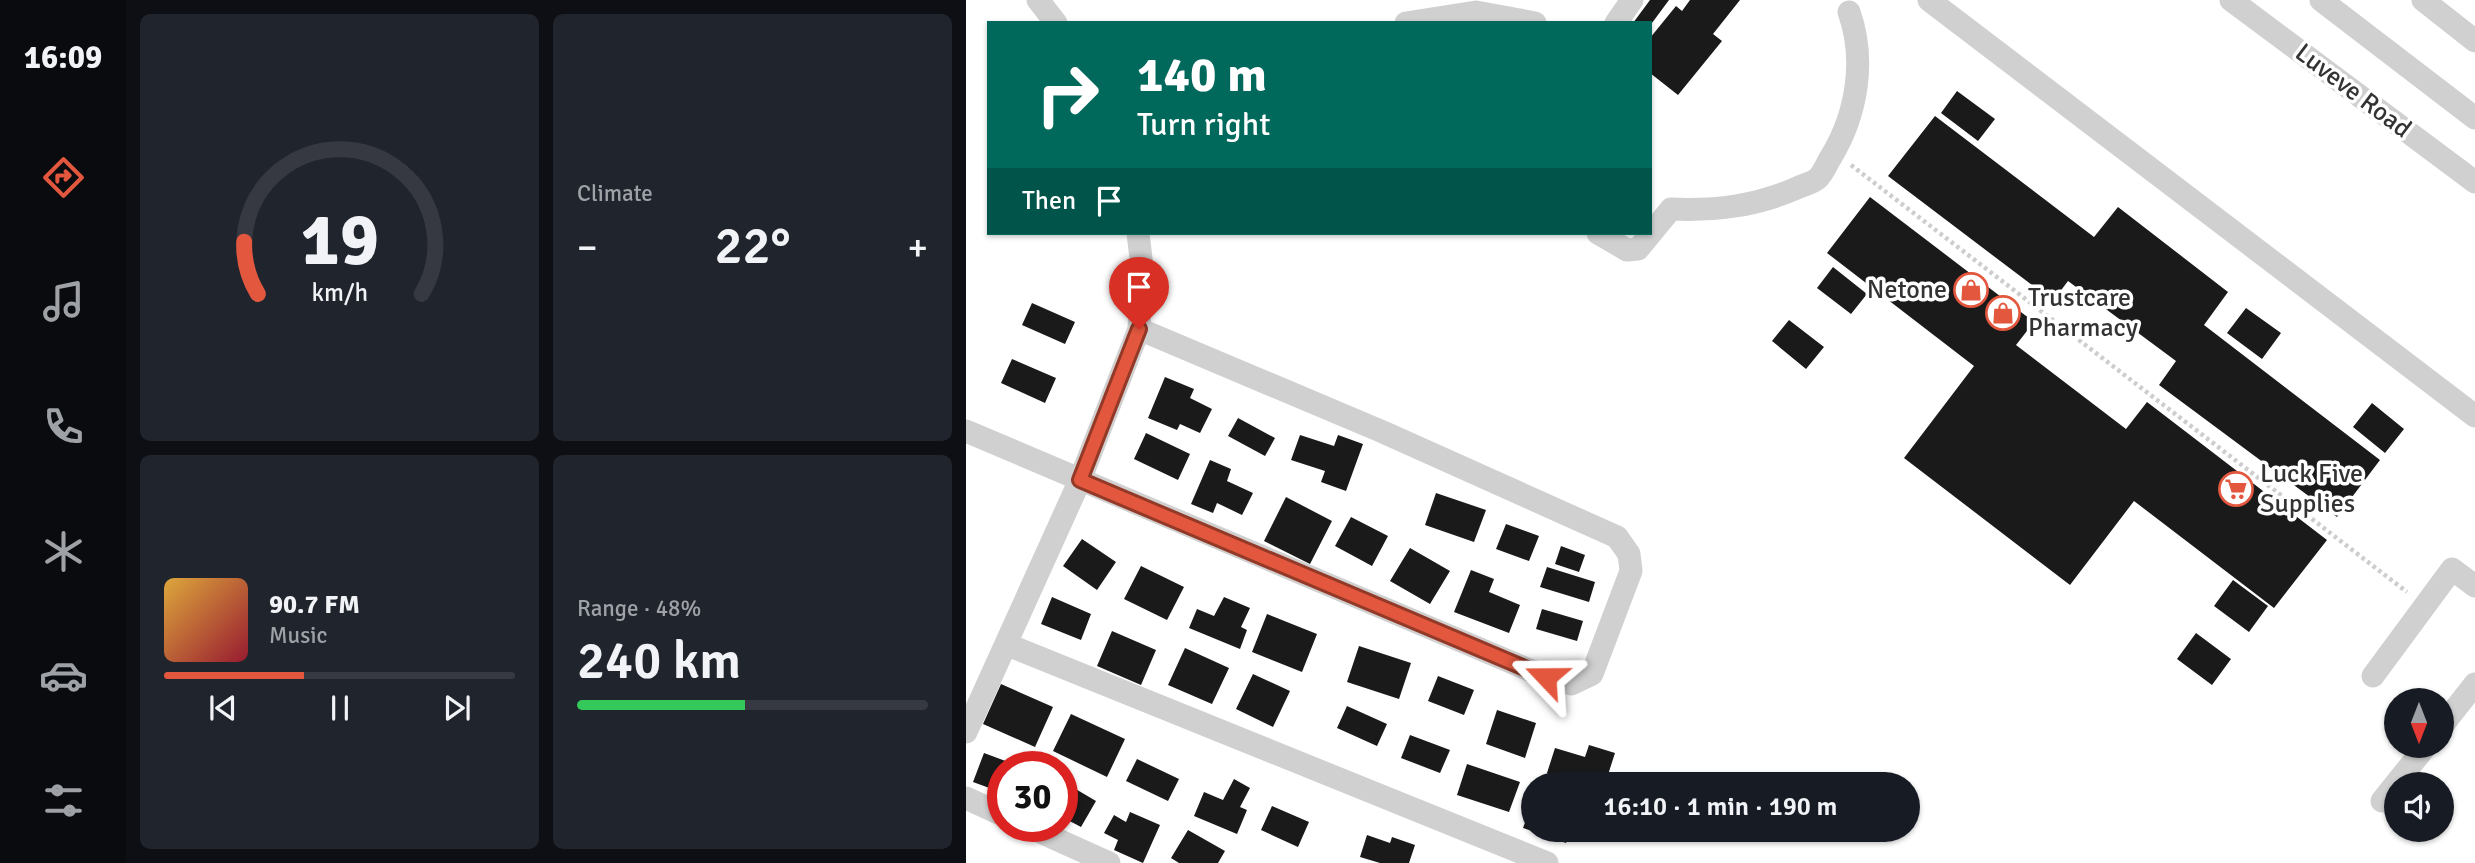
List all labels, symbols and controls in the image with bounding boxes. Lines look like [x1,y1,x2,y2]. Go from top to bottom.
street label: Luveve Road [2289,37,2417,145]
text: 16:09 [24,38,102,77]
text: 140 m [1137,45,1267,105]
icon: right [1022,49,1113,140]
text: Turn right [1137,105,1270,144]
icon: directions [39,153,88,202]
text: Climate [577,179,653,208]
icon: arrive [1090,182,1128,220]
text: Then [1022,185,1076,217]
text: 19 [300,196,379,285]
text: 22° [714,214,791,278]
text: − [577,224,598,271]
text: + [907,224,928,271]
pin [1109,257,1169,329]
icon: arrive [1120,268,1158,306]
shop icon: Netone [1952,271,1990,309]
place label: Netone [1867,274,1947,306]
text: km/h [311,276,368,307]
icon: music [39,277,88,326]
place label: Trustcare Pharmacy [2028,282,2138,344]
shop icon: Trustcare Pharmacy [1984,294,2022,332]
icon: phone [39,402,88,451]
place label: Luck Five Supplies [2260,458,2363,520]
supermarket icon: Luck Five Supplies [2217,470,2255,508]
icon: climate [39,527,88,576]
text: 90.7 FM [269,589,360,621]
text: Range · 48% [577,594,701,623]
text: Music [269,621,327,650]
text: 240 km [577,629,741,693]
position arrow [1509,640,1583,714]
icon: car [39,651,88,700]
north arrow [2384,688,2454,758]
map controls [2384,688,2454,842]
icon: previous [204,689,242,727]
icon: pause [321,689,359,727]
icon: next [438,689,476,727]
speed limit sign: 30 [987,751,1078,842]
button: sound [2384,772,2454,842]
icon: filters [39,776,88,825]
text: 16:10 · 1 min · 190 m [1604,791,1837,823]

